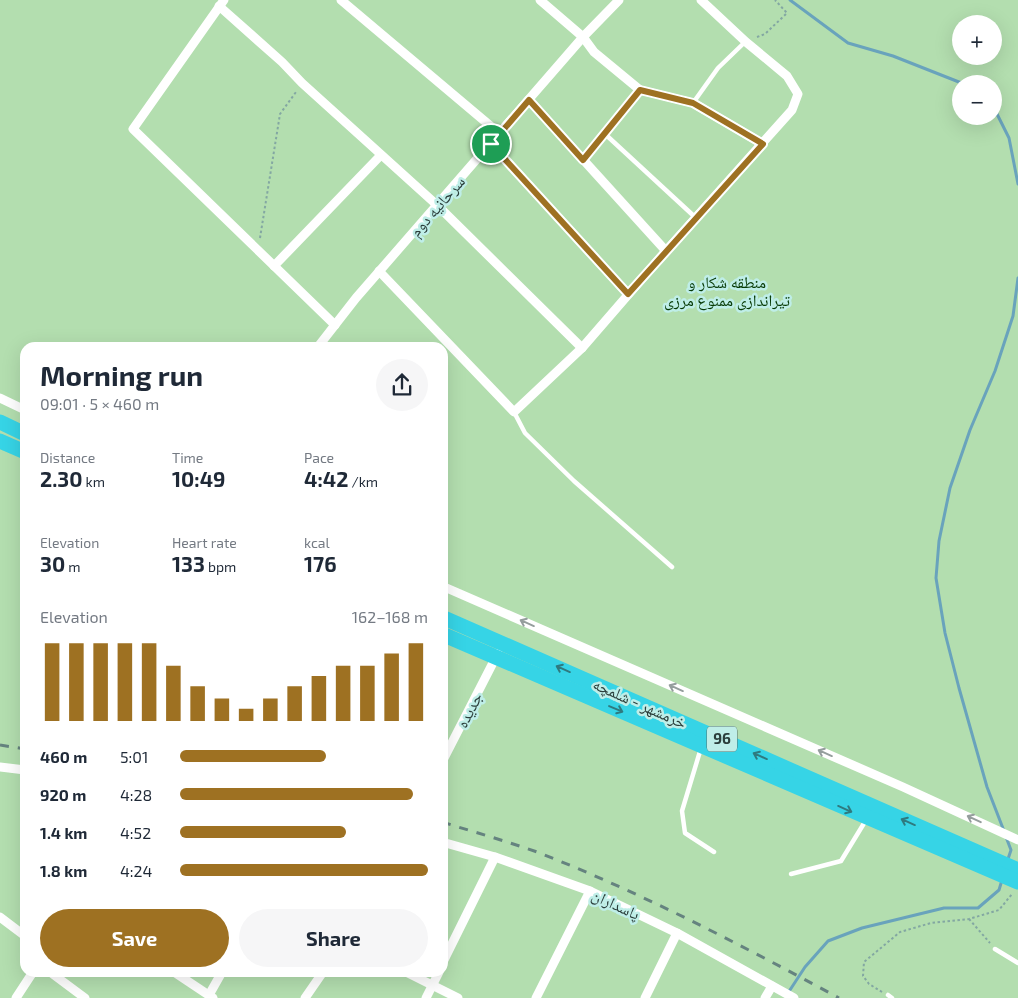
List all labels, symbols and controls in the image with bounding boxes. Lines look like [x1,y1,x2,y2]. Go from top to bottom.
map controls [952,15,1002,125]
button: + [952,15,1002,65]
button: − [952,75,1002,125]
pin [470,123,512,165]
icon: arrive [477,130,505,158]
street label: سرحانیه دوم [405,171,470,241]
park label: منطقه شکار و تیراندازی ممنوع مرزی [664,272,790,311]
text: Morning run [40,358,203,392]
button: share [376,359,428,411]
text: 09:01 · 5 × 460 m [40,394,159,413]
text: Distance [40,449,95,466]
text: Time [172,449,203,466]
text: Pace [304,449,334,466]
text: 2.30 [40,466,82,491]
text: 10:49 [172,466,226,491]
text: 4:42 [304,466,348,491]
text: km [82,473,105,490]
text: /km [348,473,378,490]
text: Elevation [40,534,99,551]
text: Heart rate [172,534,237,551]
text: kcal [304,534,330,551]
text: 30 [40,551,65,576]
text: 133 [172,551,205,576]
text: 176 [304,551,337,576]
text: m [65,558,81,575]
text: bpm [205,558,236,575]
text: Elevation [40,607,108,626]
text: 162–168 m [352,607,428,626]
one-way arrow [520,618,535,628]
one-way arrow [556,664,571,674]
street label: خرمشهر - شلمچه [590,673,690,733]
one-way arrow [669,683,684,693]
street label: جدیده [452,689,486,731]
one-way arrow [608,705,623,715]
road number: 96 [707,726,737,752]
text: 460 m [40,747,87,766]
text: 5:01 [120,747,148,766]
one-way arrow [818,748,833,758]
one-way arrow [753,750,768,760]
text: 920 m [40,785,86,804]
text: 4:28 [120,785,152,804]
one-way arrow [837,804,852,814]
one-way arrow [967,814,982,824]
one-way arrow [901,816,916,826]
text: 1.4 km [40,823,87,842]
text: 4:52 [120,823,151,842]
text: 1.8 km [40,861,87,880]
text: 4:24 [120,861,152,880]
street label: پاسداران [588,884,644,925]
button: Save [40,909,229,967]
button: Share [239,909,428,967]

